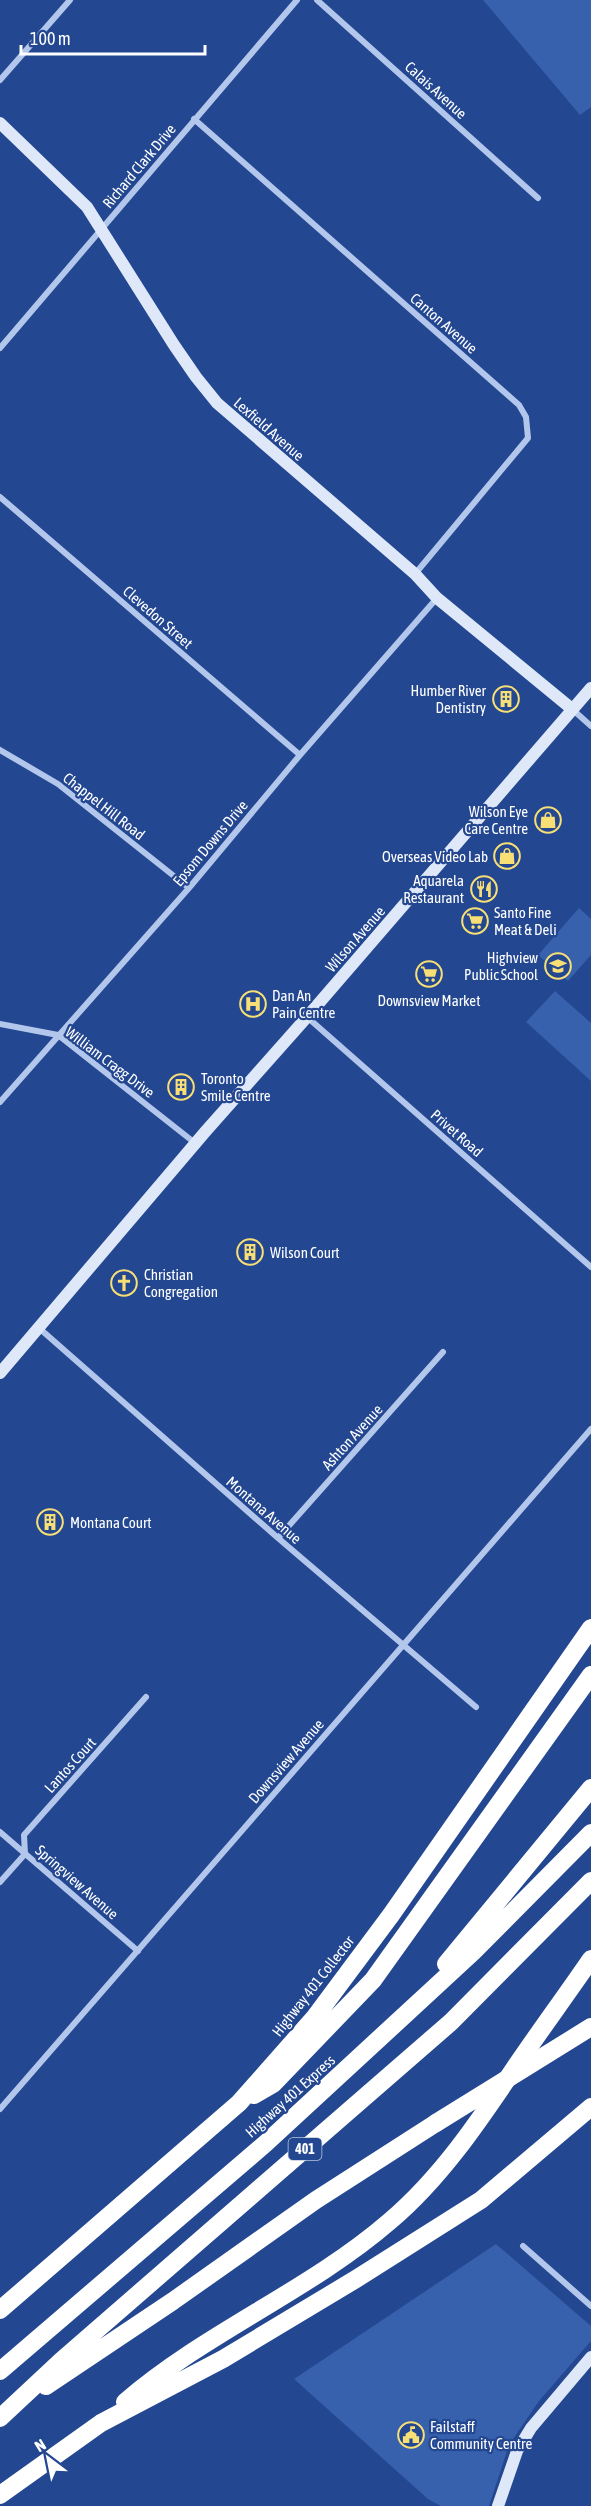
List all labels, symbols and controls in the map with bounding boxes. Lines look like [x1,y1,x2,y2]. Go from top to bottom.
scale bar [21,18,206,56]
text: 100 m [30,28,71,49]
street label: Calais Avenue [402,58,470,122]
street label: Richard Clark Drive [99,120,179,211]
street label: Canton Avenue [407,289,481,357]
street label: Lexfield Avenue [230,394,308,464]
street label: Clevedon Street [120,582,196,652]
place label: Humber River Dentistry [411,682,487,716]
building icon: Humber River Dentistry [491,684,521,714]
street label: Chappel Hill Road [60,769,148,843]
street label: Epsom Downs Drive [169,797,251,889]
place label: Wilson Eye Care Centre [465,803,528,837]
shop icon: Wilson Eye Care Centre [533,805,563,835]
shop icon: Overseas Video Lab [492,841,522,871]
place label: Overseas Video Lab [382,848,488,865]
place label: Aquarela Restaurant [403,872,464,906]
restaurant icon: Aquarela Restaurant [469,874,499,904]
street label: Wilson Avenue [322,903,388,975]
place label: Santo Fine Meat & Deli [494,904,557,938]
supermarket icon: Santo Fine Meat & Deli [460,906,490,936]
place label: Highview Public School [464,949,538,983]
school or university icon: Highview Public School [543,951,573,981]
supermarket icon: Downsview Market [414,959,444,989]
place label: Dan An Pain Centre [272,987,335,1021]
hospital icon: Dan An Pain Centre [238,989,268,1019]
place label: Downsview Market [377,992,481,1009]
street label: William Cragg Drive [62,1023,158,1101]
place label: Toronto Smile Centre [201,1070,271,1104]
building icon: Toronto Smile Centre [166,1072,196,1102]
street label: Privet Road [428,1106,486,1160]
building icon: Wilson Court [235,1237,265,1267]
place label: Wilson Court [270,1244,340,1261]
place label: Christian Congregation [144,1266,218,1300]
church icon: Christian Congregation [109,1268,139,1298]
street label: Ashton Avenue [318,1401,386,1473]
street label: Montana Avenue [223,1473,305,1547]
building icon: Montana Court [35,1507,65,1537]
place label: Montana Court [70,1514,152,1531]
street label: Downsview Avenue [245,1715,327,1806]
street label: Lantos Court [41,1734,99,1796]
street label: Springview Avenue [32,1842,122,1923]
street label: Highway 401 Collector [269,1932,358,2040]
street label: Highway 401 Express [242,2051,338,2141]
road number: 401 [288,2138,322,2160]
place label: Failstaff Community Centre [430,2418,533,2452]
public building icon: Failstaff Community Centre [396,2420,426,2450]
north arrow [18,2428,78,2488]
text: N [31,2435,49,2455]

